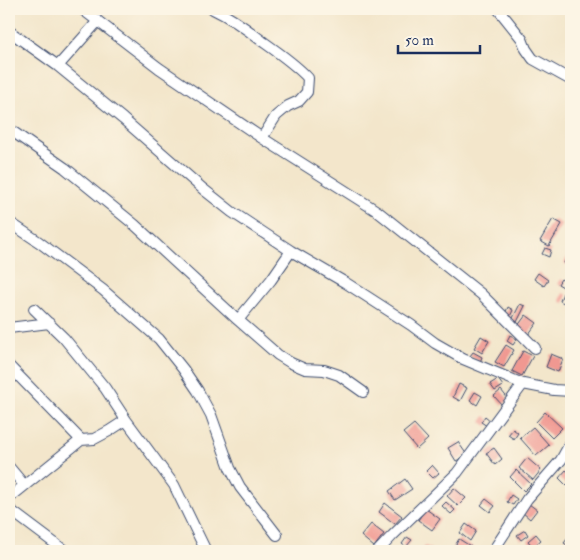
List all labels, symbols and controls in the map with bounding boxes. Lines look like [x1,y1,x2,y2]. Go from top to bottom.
scale bar [398,22,480,54]
text: 50 m [405,31,434,50]

